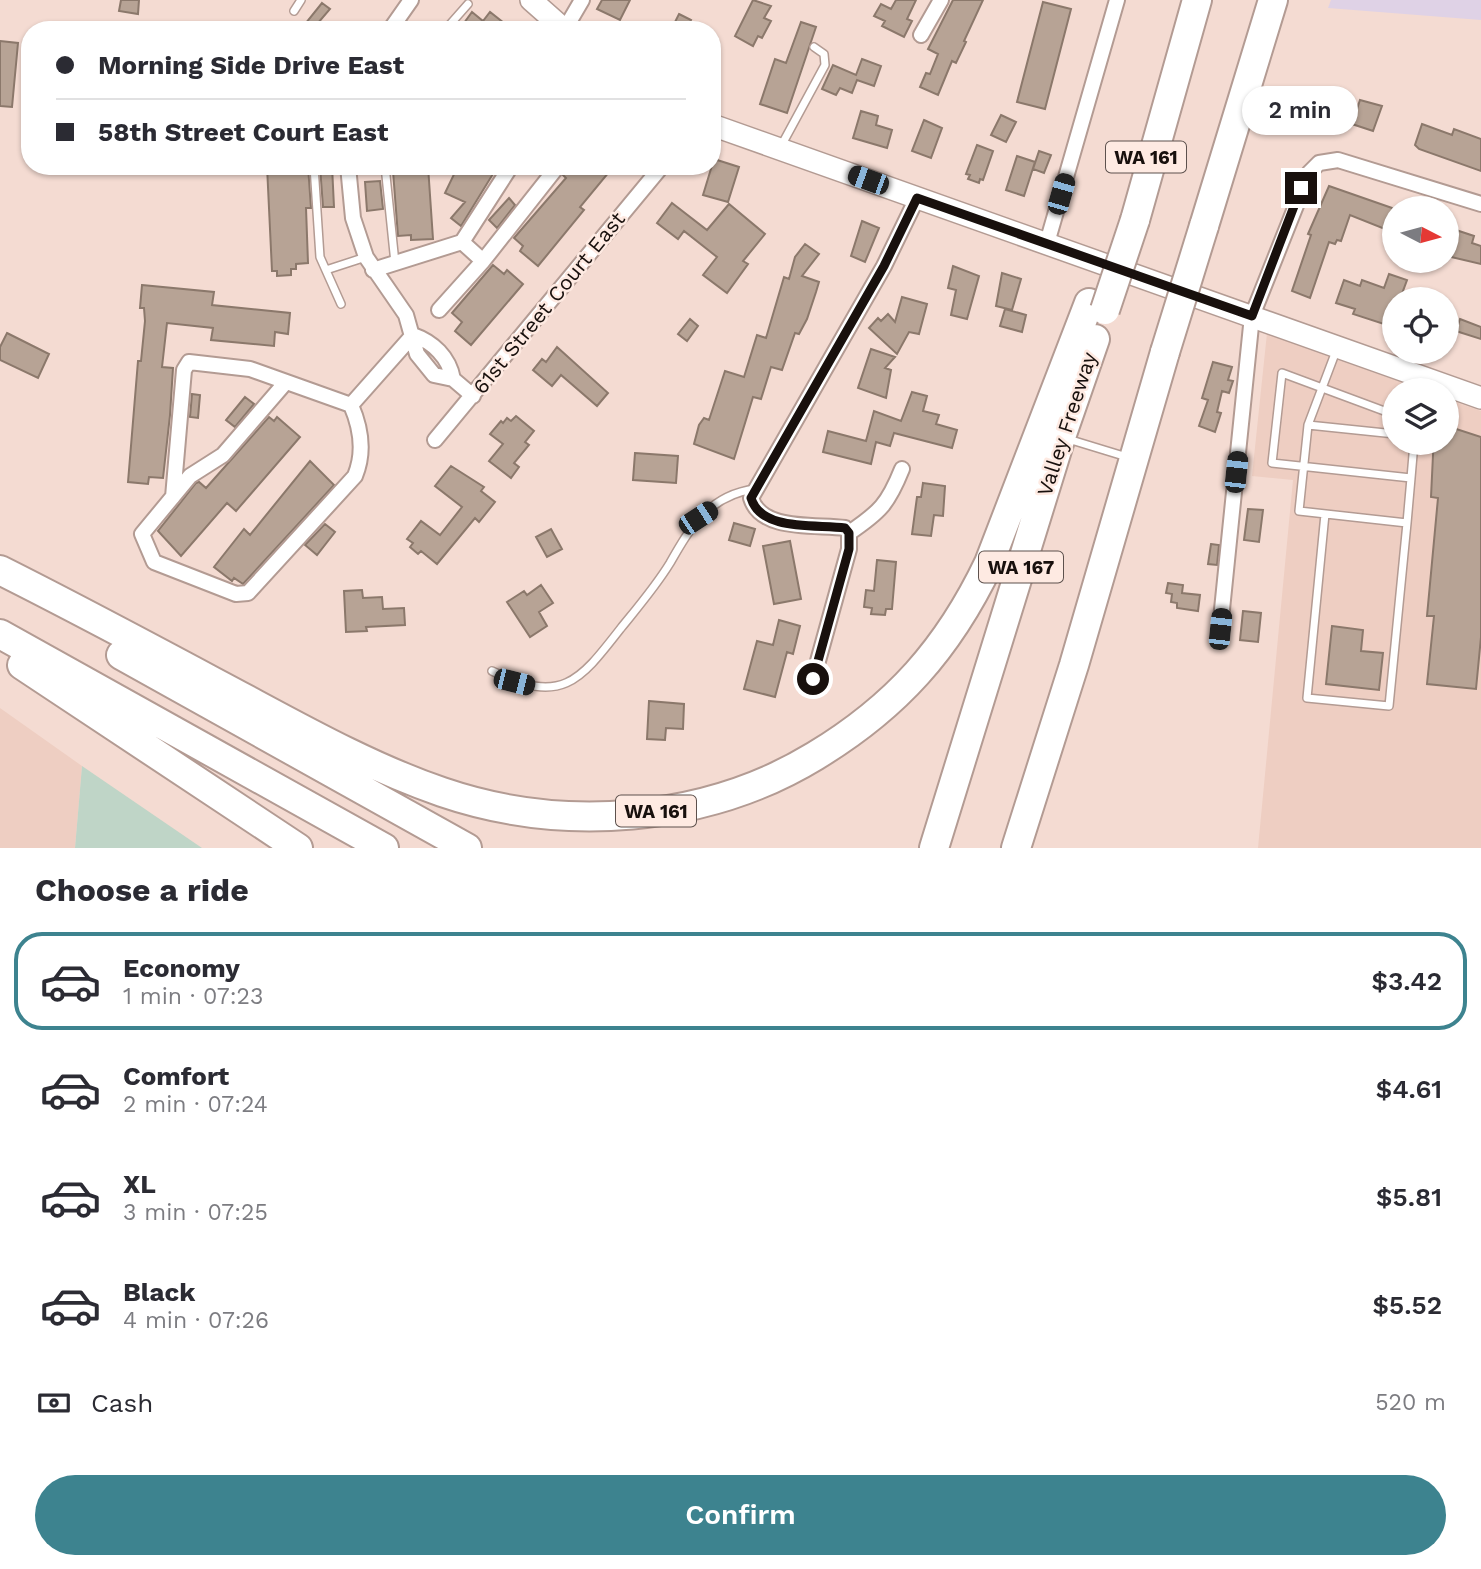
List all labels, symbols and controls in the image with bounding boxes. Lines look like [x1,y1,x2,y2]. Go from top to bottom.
text: Morning Side Drive East [98,50,404,80]
callout: 2 min [1243,86,1359,136]
text: 2 min [1268,97,1332,124]
text: 58th Street Court East [98,117,388,147]
road number: WA 161 [1106,141,1186,172]
car [845,163,892,197]
car [1046,171,1077,217]
route end [1285,172,1317,204]
north arrow [1382,196,1460,273]
map controls [1382,196,1459,455]
street label: 61st Street Court East [467,206,630,399]
button: locate [1382,287,1459,364]
street label: Valley Freeway [1031,349,1102,499]
button: layers [1382,378,1459,455]
car [1224,450,1249,494]
car [675,498,722,538]
road number: WA 167 [979,552,1063,582]
car [1208,607,1233,651]
route start [797,663,829,695]
car [492,667,537,697]
road number: WA 161 [616,796,696,826]
text: Choose a ride [35,871,249,909]
icon: car [39,950,102,1013]
text: Economy [123,953,240,983]
text: $3.42 [1371,966,1442,996]
text: 1 min · 07:23 [123,983,263,1010]
icon: car [39,1058,102,1121]
text: Comfort [123,1061,229,1091]
text: $4.61 [1376,1074,1442,1104]
text: 2 min · 07:24 [123,1091,268,1118]
icon: car [39,1166,102,1229]
text: XL [123,1169,156,1199]
text: $5.81 [1376,1182,1442,1212]
text: 3 min · 07:25 [123,1199,268,1226]
icon: car [39,1274,102,1337]
text: Black [123,1277,195,1307]
text: $5.52 [1373,1290,1442,1320]
text: 4 min · 07:26 [123,1307,269,1334]
icon: cash [35,1384,73,1422]
text: Cash [91,1388,153,1418]
text: 520 m [1375,1389,1446,1416]
button: Confirm [35,1475,1446,1555]

